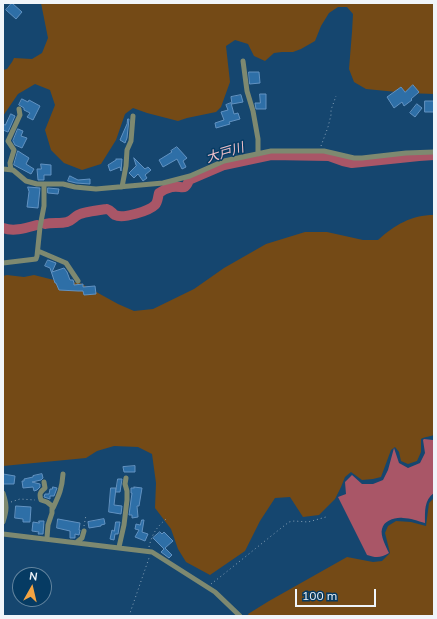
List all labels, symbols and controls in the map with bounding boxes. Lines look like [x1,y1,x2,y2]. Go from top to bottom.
water label: 大戸川 [204,140,246,166]
north arrow [12,567,52,607]
text: N [28,569,39,584]
scale bar [297,581,378,607]
text: 100 m [302,588,337,603]

